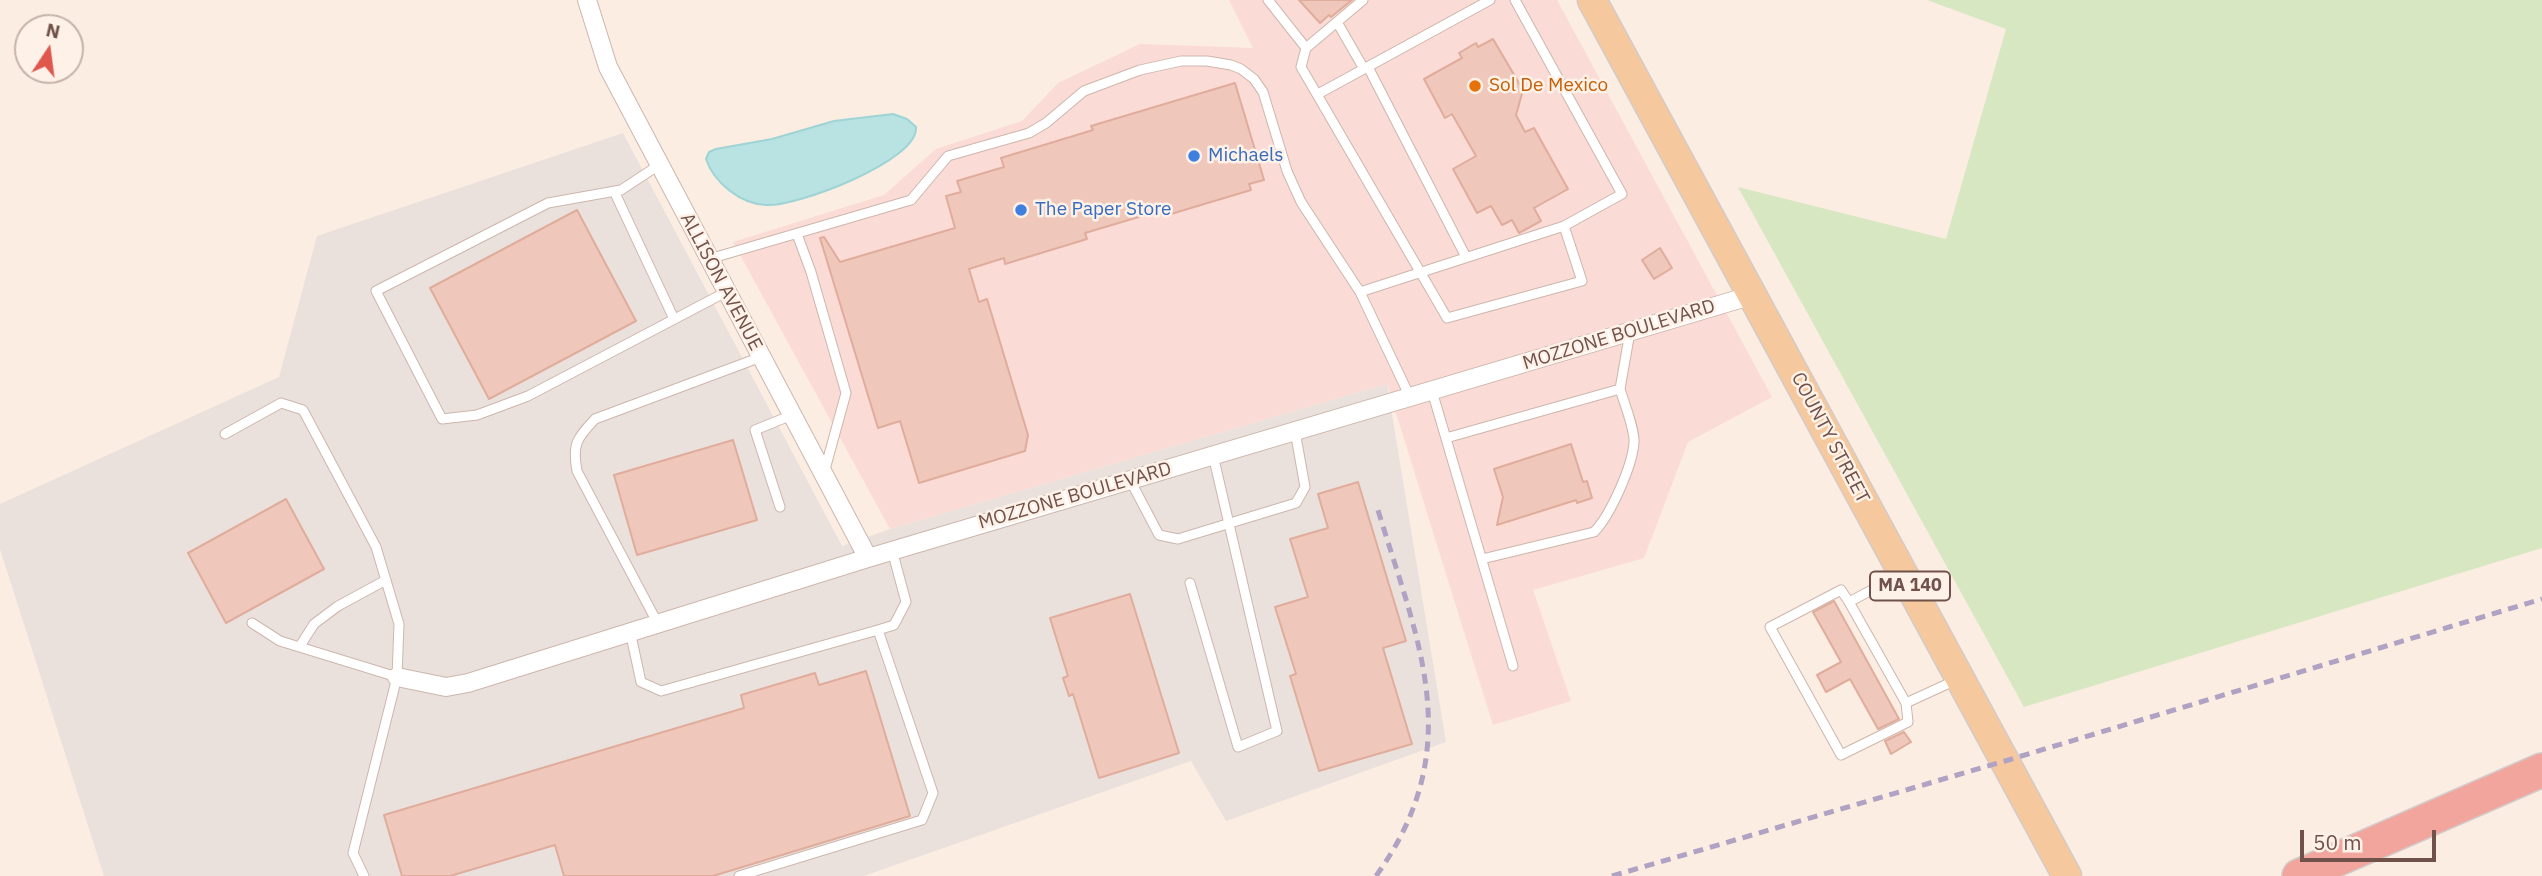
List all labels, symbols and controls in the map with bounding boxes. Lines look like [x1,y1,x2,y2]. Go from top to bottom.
north arrow [14,14,84,84]
text: N [44,17,63,44]
place label: Sol De Mexico [1489,75,1608,97]
marker: Sol De Mexico [1467,78,1483,94]
place label: Michaels [1208,145,1284,167]
marker: Michaels [1186,148,1202,164]
place label: The Paper Store [1035,199,1172,221]
marker: The Paper Store [1013,202,1029,218]
street label: ALLISON AVENUE [675,209,767,355]
street label: MOZZONE BOULEVARD [1520,295,1718,375]
street label: COUNTY STREET [1786,369,1874,507]
street label: MOZZONE BOULEVARD [976,457,1174,535]
road number: MA 140 [1870,572,1950,600]
scale bar [2304,816,2440,860]
text: 50 m [2313,828,2362,856]

